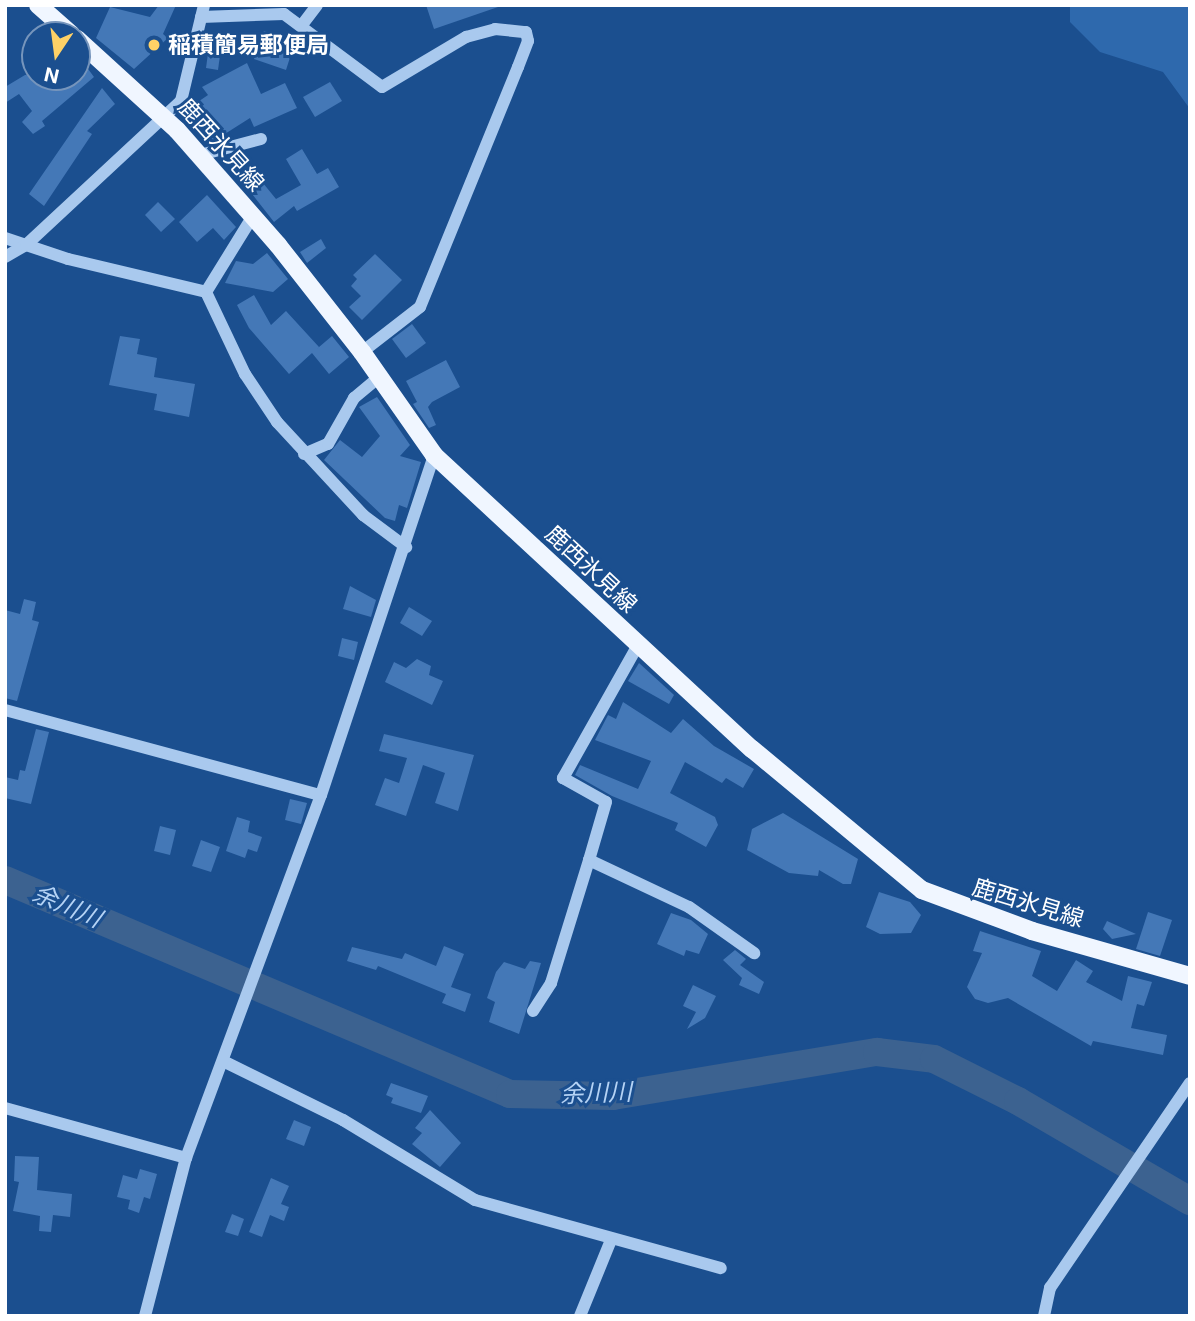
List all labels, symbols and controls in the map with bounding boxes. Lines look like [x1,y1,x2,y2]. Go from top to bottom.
north arrow [21,21,91,91]
place label: 稲積簡易郵便局 [168,31,329,59]
marker: 稲積簡易郵便局 [146,37,162,53]
text: N [42,62,61,88]
street label: 鹿西氷見線 [172,93,270,197]
street label: 鹿西氷見線 [540,520,642,618]
street label: 鹿西氷見線 [969,873,1087,933]
water label: 余川川 [28,879,106,933]
water label: 余川川 [560,1077,632,1109]

